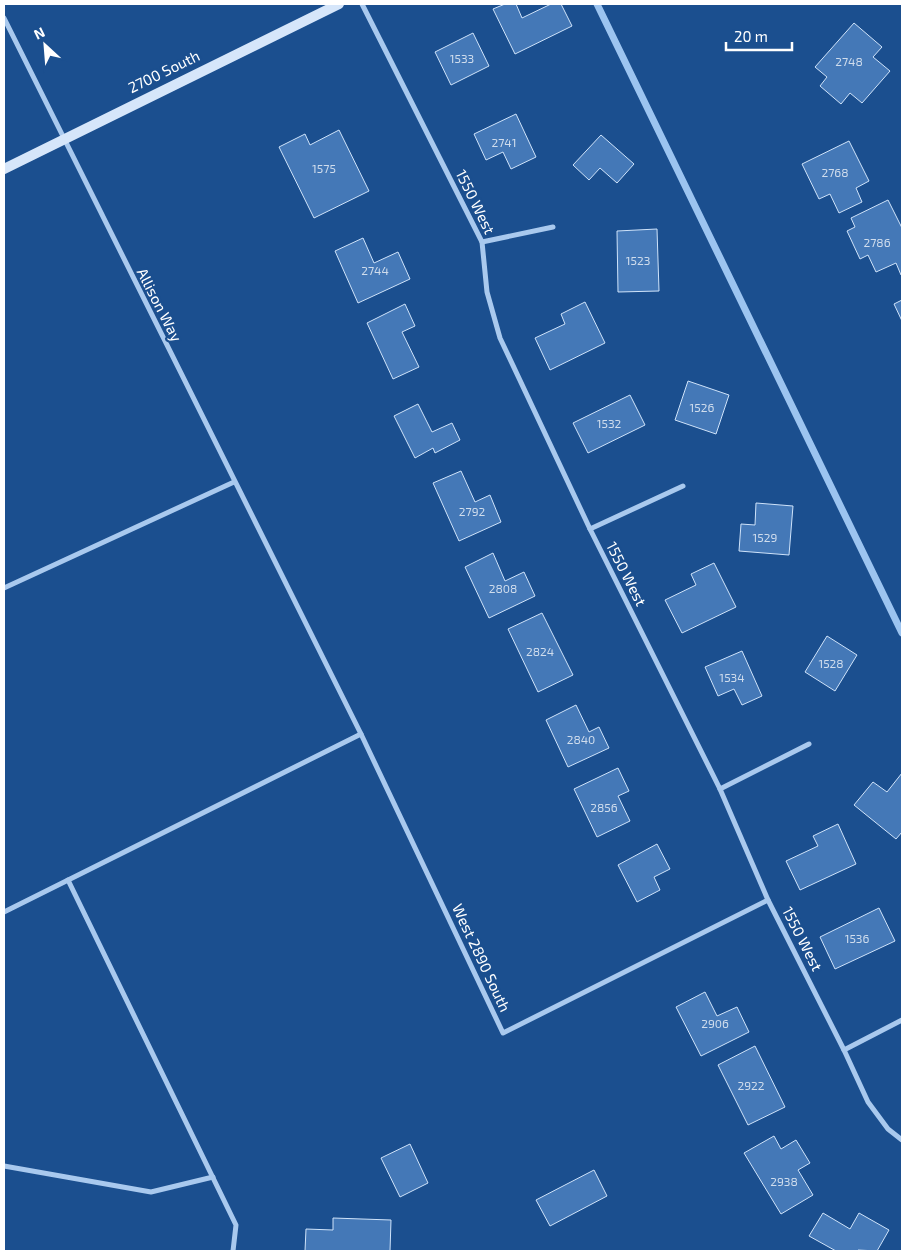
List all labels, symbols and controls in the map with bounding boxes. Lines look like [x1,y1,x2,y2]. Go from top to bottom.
north arrow [20,20,70,70]
scale bar [726,20,792,52]
text: N [31,23,47,43]
text: 20 m [734,27,768,45]
street label: 2700 South [125,46,202,96]
house number: 1533 [450,51,474,65]
house number: 2748 [835,54,863,68]
house number: 2741 [491,135,517,149]
house number: 1575 [312,161,336,175]
house number: 2768 [821,165,849,179]
street label: 1550 West [453,166,499,237]
house number: 2786 [863,235,891,249]
house number: 1523 [626,253,650,267]
house number: 2744 [361,263,389,277]
street label: Allison Way [134,265,186,344]
house number: 1526 [690,400,715,414]
house number: 1532 [597,416,622,430]
house number: 2792 [459,504,486,518]
house number: 1529 [753,530,778,544]
street label: 1550 West [603,538,651,609]
house number: 2808 [489,581,517,595]
house number: 2824 [526,644,554,658]
house number: 1528 [818,656,844,670]
house number: 1534 [719,670,745,684]
house number: 2840 [567,732,595,746]
house number: 2856 [590,800,618,814]
street label: West 2890 South [449,901,515,1014]
street label: 1550 West [779,903,827,974]
house number: 1536 [845,931,870,945]
house number: 2906 [701,1016,729,1030]
house number: 2922 [737,1078,765,1092]
house number: 2938 [770,1174,798,1188]

